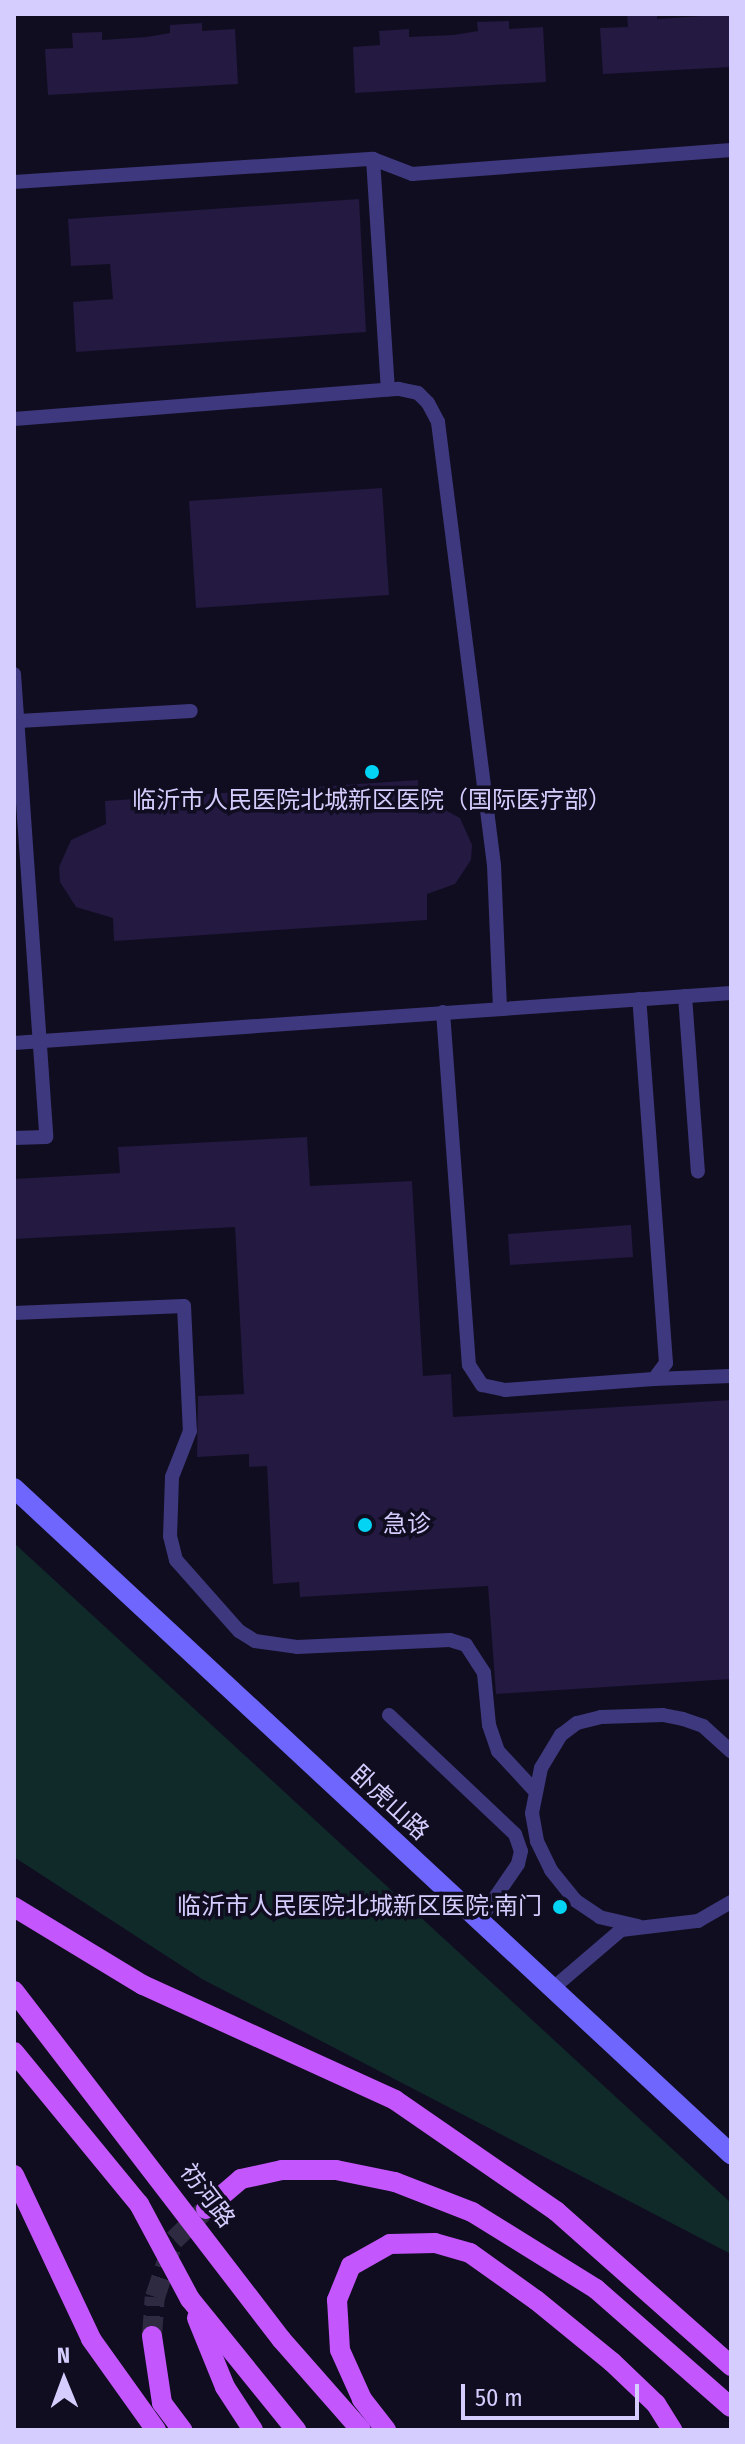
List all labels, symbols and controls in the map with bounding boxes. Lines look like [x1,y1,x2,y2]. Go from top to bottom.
marker: 临沂市人民医院北城新区医院（国际医疗部） [361,761,383,783]
place label: 临沂市人民医院北城新区医院（国际医疗部） [132,787,612,815]
place label: 急诊 [383,1511,431,1539]
marker: 急诊 [354,1514,376,1536]
street label: 卧虎山路 [344,1760,434,1846]
place label: 临沂市人民医院北城新区医院·南门 [177,1893,542,1921]
marker: 临沂市人民医院北城新区医院·南门 [549,1896,571,1918]
street label: 祊河路 [174,2159,240,2233]
north arrow [24,2340,104,2420]
text: N [57,2342,70,2369]
scale bar [465,2368,643,2418]
text: 50 m [475,2384,523,2412]

